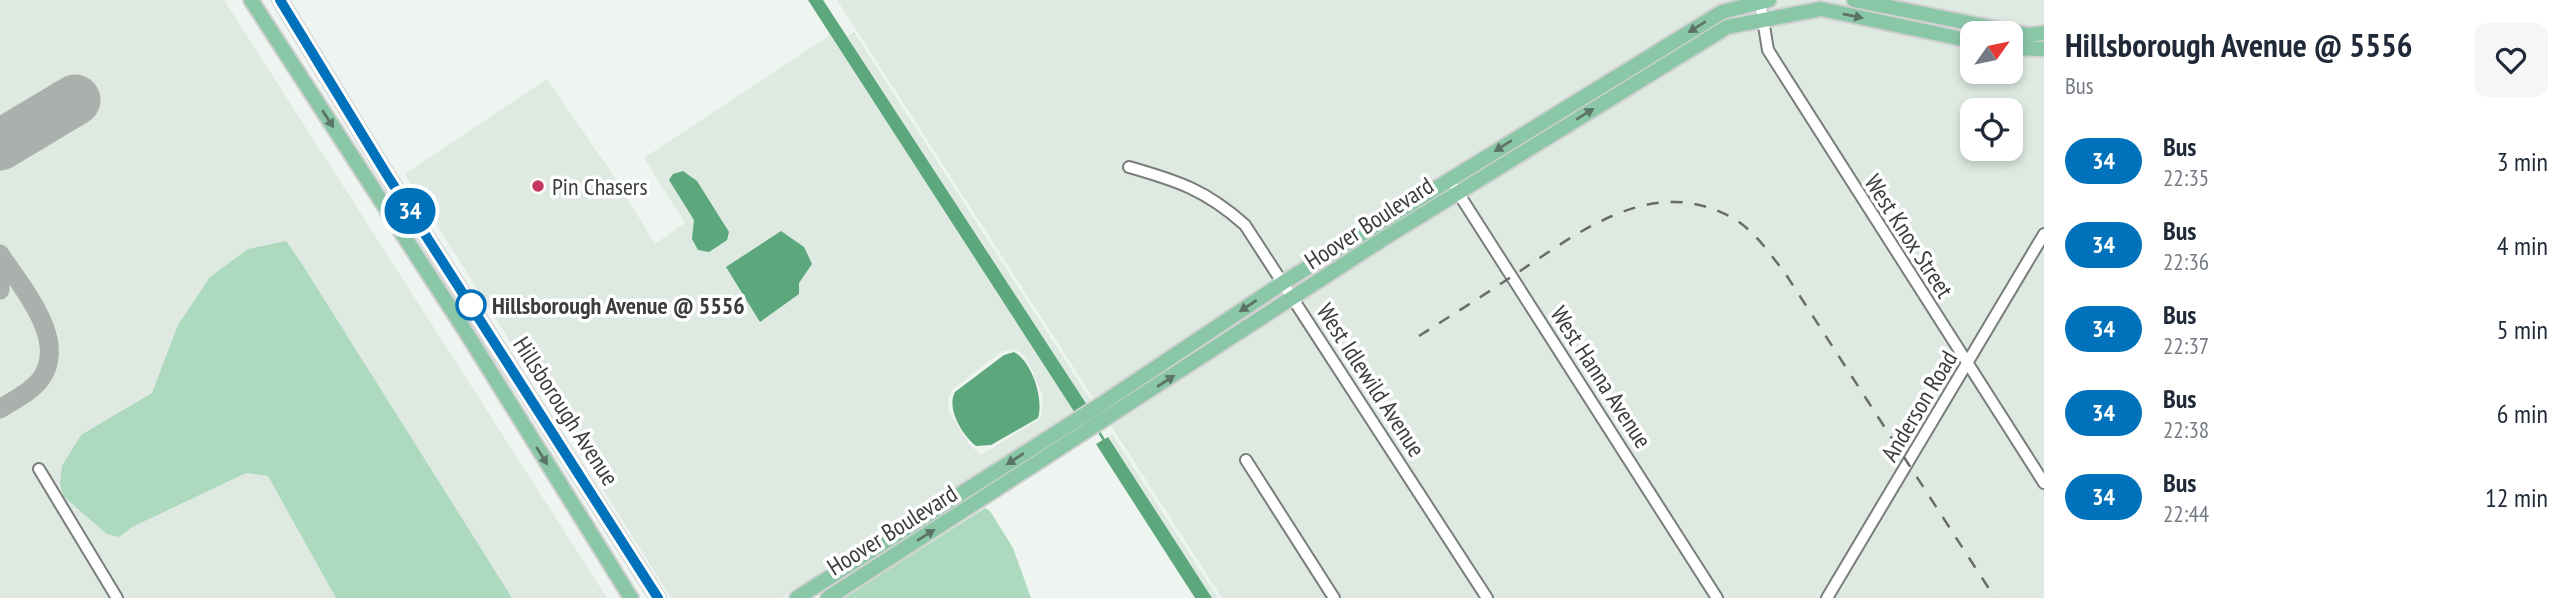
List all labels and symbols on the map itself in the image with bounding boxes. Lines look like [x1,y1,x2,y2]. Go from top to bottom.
one-way arrow [1842,10,1864,21]
one-way arrow [1687,20,1707,33]
north arrow [1960,21,2023,84]
one-way arrow [1575,108,1594,121]
one-way arrow [322,109,335,129]
one-way arrow [1494,140,1513,153]
street label: West Knox Street [1858,168,1961,304]
street label: Hoover Boulevard [1299,170,1439,276]
place label: Pin Chasers [552,171,648,202]
marker: Pin Chasers [530,178,546,194]
line badge: 34 [378,188,442,234]
marker: Hillsborough Avenue @ 5556 [456,290,486,320]
place label: Hillsborough Avenue @ 5556 [492,290,745,321]
street label: West Idlewild Avenue [1310,297,1432,463]
one-way arrow [1239,299,1257,313]
street label: West Hanna Avenue [1544,300,1658,454]
street label: Hillsborough Avenue [506,331,626,491]
street label: Anderson Road [1874,345,1964,467]
one-way arrow [1156,375,1175,388]
one-way arrow [536,446,549,465]
one-way arrow [1005,452,1025,465]
street label: Hoover Boulevard [821,478,963,582]
one-way arrow [917,528,936,541]

